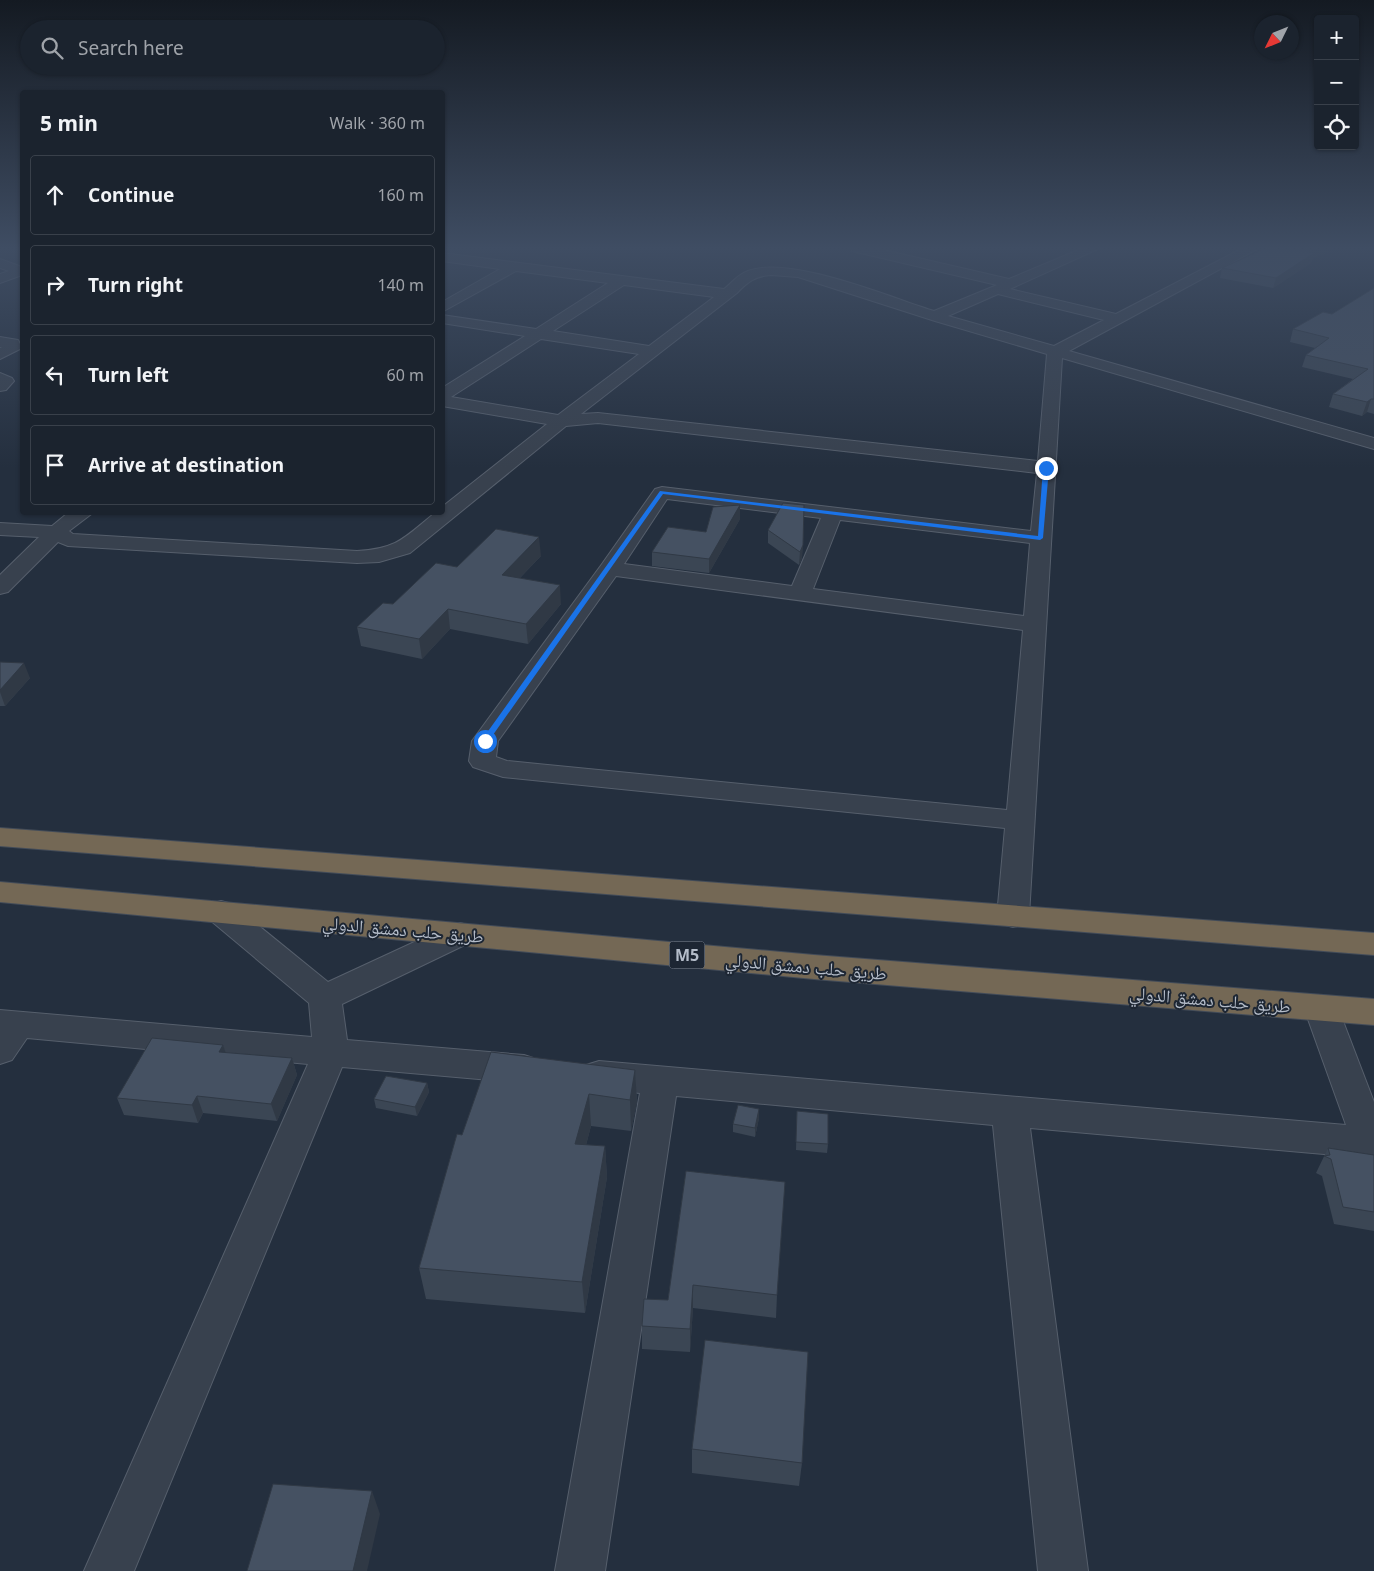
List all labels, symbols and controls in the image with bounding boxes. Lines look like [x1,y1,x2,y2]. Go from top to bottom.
north arrow [1254,15,1299,60]
map controls [1314,15,1359,150]
button: + [1314,15,1359,60]
search box [20,20,445,75]
icon: search [38,34,66,62]
text: Search here [78,35,184,61]
button: − [1314,60,1359,105]
button: locate [1314,105,1359,150]
text: 5 min [40,109,98,137]
text: Walk · 360 m [330,112,425,134]
icon: ahead [41,181,69,209]
text: Continue [88,182,174,208]
text: 160 m [377,184,424,206]
icon: right [41,271,69,299]
text: Turn right [88,272,183,298]
text: 140 m [377,274,424,296]
icon: left [41,361,69,389]
text: Turn left [88,362,169,388]
text: 60 m [387,364,424,386]
icon: arrive [41,451,69,479]
text: Arrive at destination [88,452,284,478]
route end [1035,457,1058,480]
route start [474,730,497,753]
street label: طريق حلب دمشق الدولي [321,910,485,952]
road number: M5 [670,942,704,968]
street label: طريق حلب دمشق الدولي [724,947,888,989]
street label: طريق حلب دمشق الدولي [1128,980,1292,1022]

